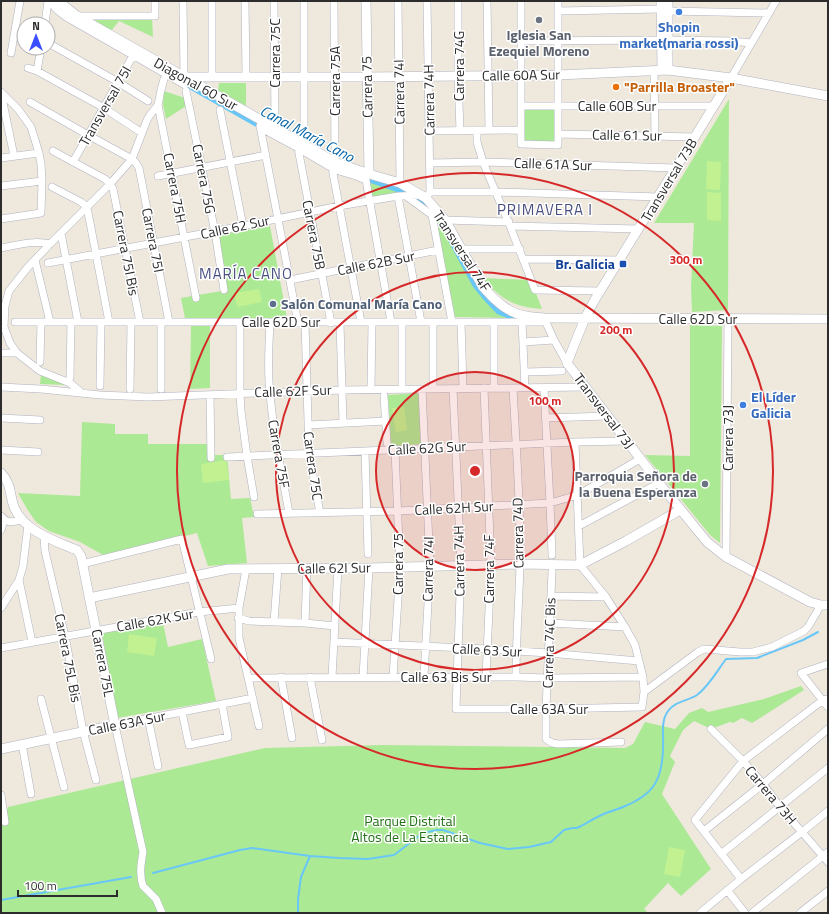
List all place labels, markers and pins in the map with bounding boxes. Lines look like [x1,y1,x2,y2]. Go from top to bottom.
marker: Shopin market(maria rossi) [674,7,684,17]
marker: Iglesia San Ezequiel Moreno [534,15,544,25]
place label: Shopin market(maria rossi) [619,16,739,53]
place label: Iglesia San Ezequiel Moreno [488,24,590,61]
place label: "Parrilla Broaster" [624,76,735,97]
marker: "Parrilla Broaster" [611,82,621,92]
place label: Br. Galicia [555,253,615,274]
marker: Br. Galicia [618,259,628,269]
place label: Salón Comunal María Cano [281,293,442,314]
marker: Salón Comunal María Cano [268,299,278,309]
place label: El Líder Galicia [751,386,796,423]
marker: El Líder Galicia [738,400,748,410]
centre of rings [468,464,482,478]
place label: Parroquia Señora de la Buena Esperanza [574,465,697,502]
marker: Parroquia Señora de la Buena Esperanza [700,479,710,489]

